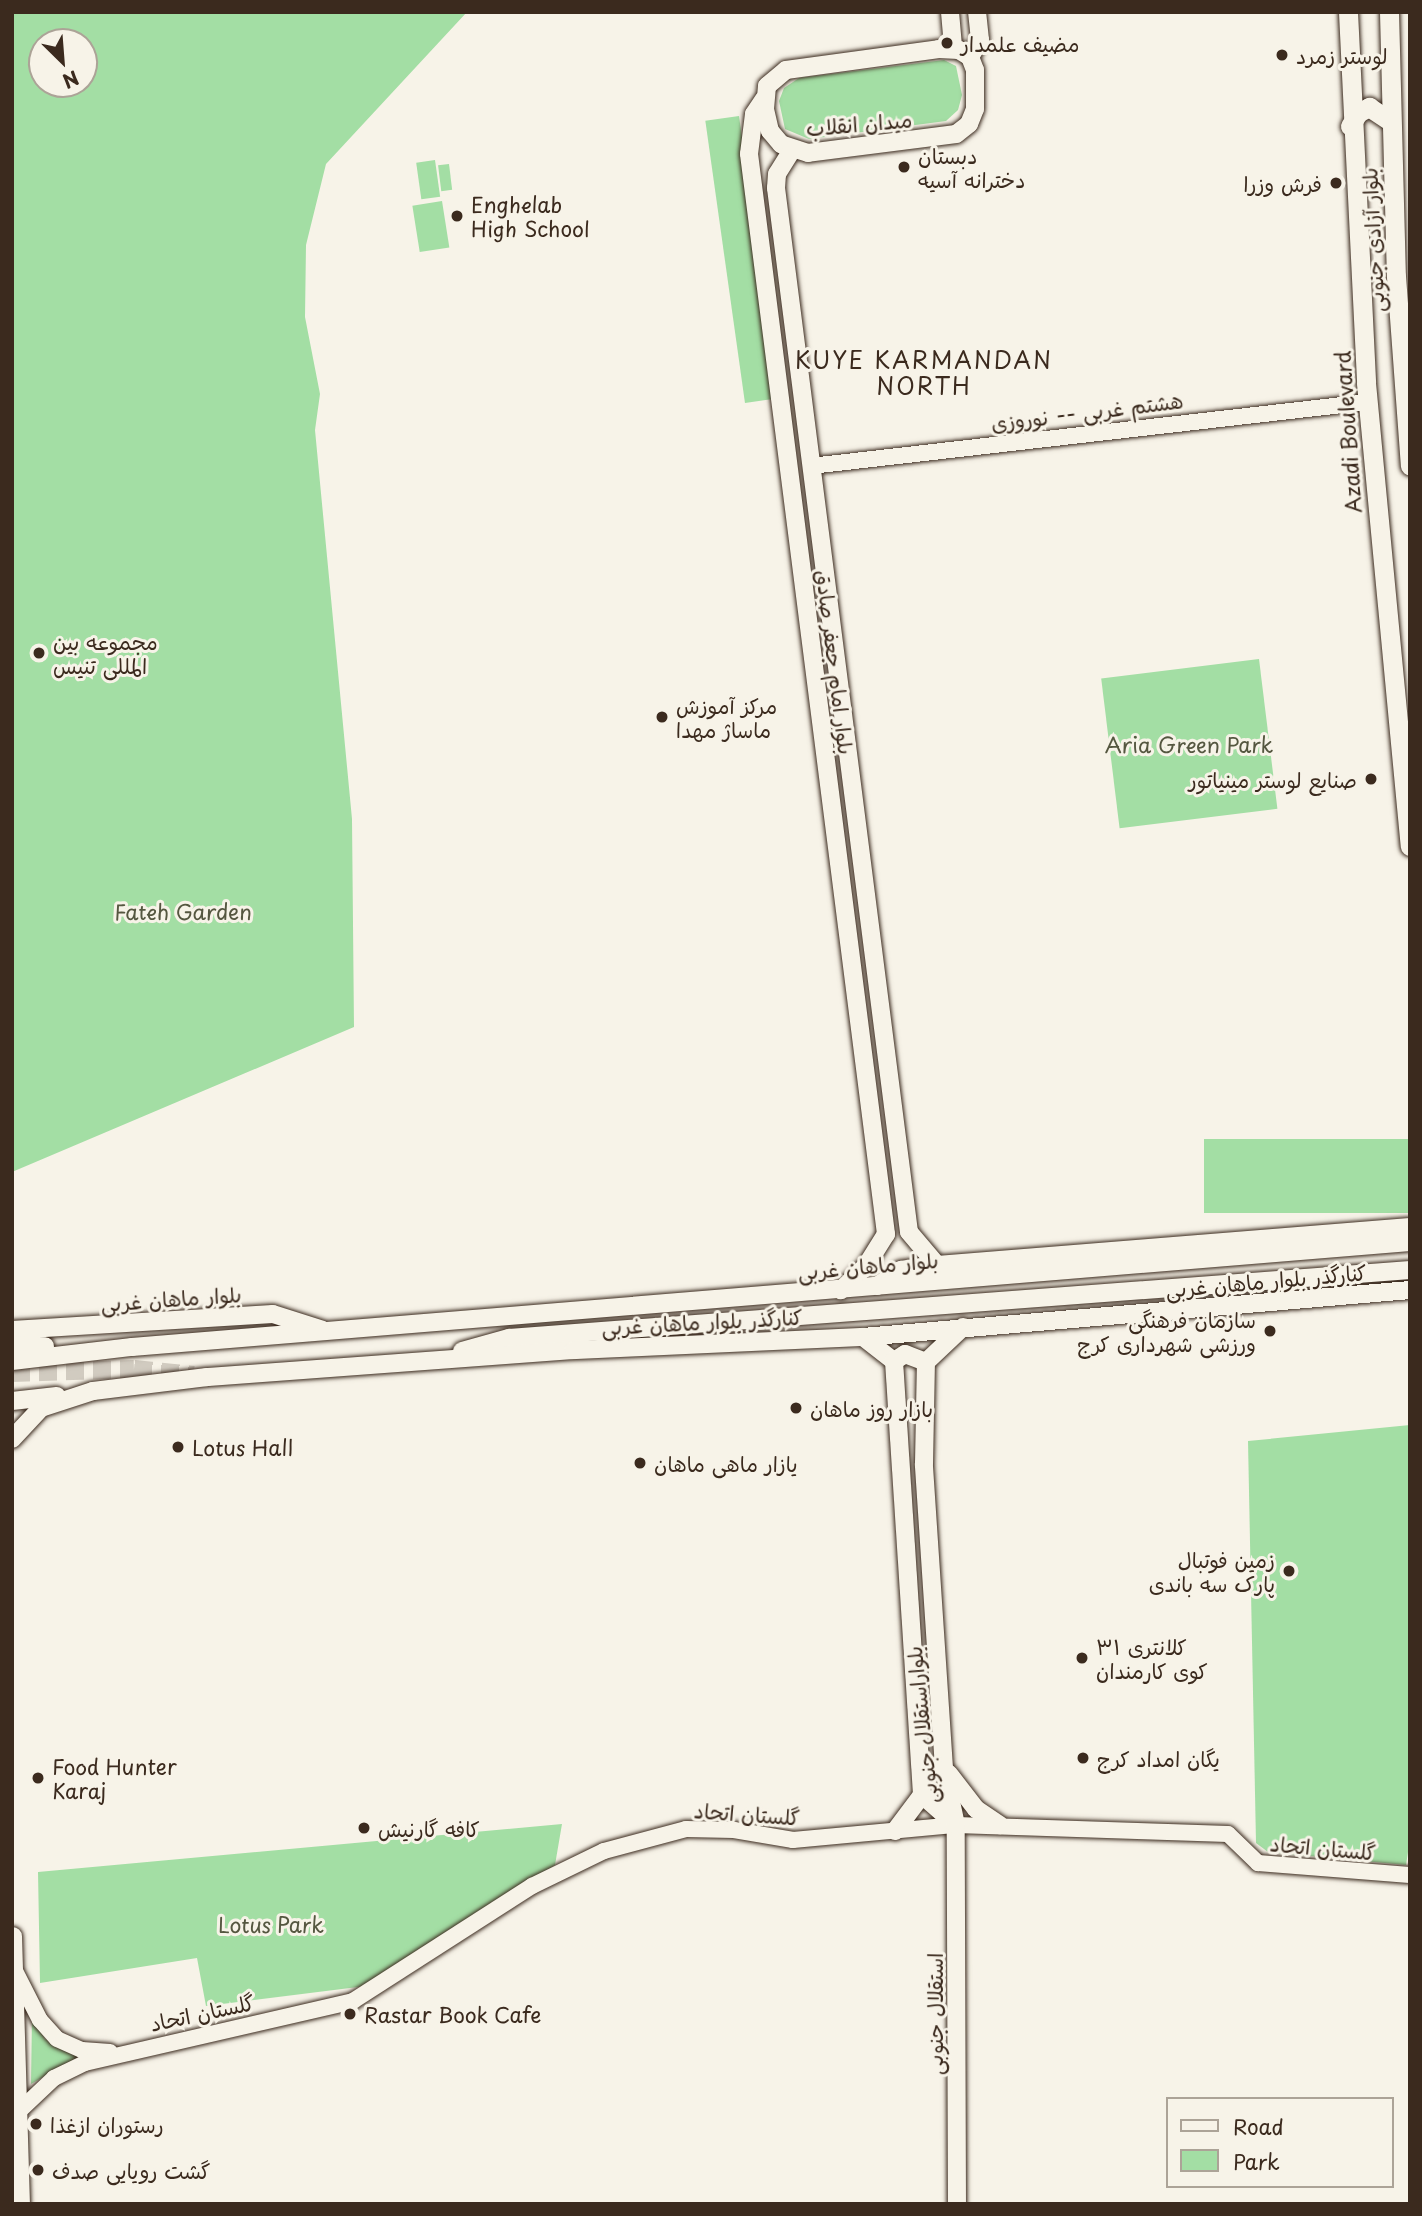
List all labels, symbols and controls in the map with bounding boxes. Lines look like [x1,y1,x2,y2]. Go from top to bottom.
north arrow [28,28,98,98]
place label: مضیف علمدار [961,30,1079,56]
marker: مضیف علمدار [939,35,955,51]
place label: لوستر زمرد [1296,42,1388,68]
marker: لوستر زمرد [1274,47,1290,63]
text: N [58,64,84,96]
street label: میدان انقلاب [805,106,913,140]
place label: دبستان دخترانه آسیه [918,142,1025,192]
marker: دبستان دخترانه آسیه [896,159,912,175]
street label: بلوار آزادی جنوبی [1356,167,1388,313]
place label: فرش وزرا [1243,170,1322,196]
marker: فرش وزرا [1328,175,1344,191]
place label: Enghelab High School [471,191,591,241]
marker: Enghelab High School [449,208,465,224]
district label: KUYE KARMANDAN NORTH [799,346,1049,400]
street label: Azadi Boulevard [1329,349,1365,515]
street label: هشتم غربی -- نوروزی [989,387,1185,435]
street label: بلوار امام جعفر صادق [812,568,860,756]
place label: مجموعه بین المللی تنیس [53,628,158,678]
marker: مجموعه بین المللی تنیس [31,645,47,661]
place label: مرکز آموزش ماساژ مهدا [676,692,777,742]
marker: مرکز آموزش ماساژ مهدا [654,709,670,725]
park label: Aria Green Park [1104,731,1274,757]
place label: صنایع لوستر مینیاتور [1189,766,1357,792]
marker: صنایع لوستر مینیاتور [1363,771,1379,787]
park label: Fateh Garden [114,898,252,924]
street label: بلوار ماهان غربی [797,1246,939,1284]
street label: کنارگذر بلوار ماهان غربی [1164,1259,1368,1301]
street label: بلوار ماهان غربی [100,1281,242,1315]
street label: کنارگذر بلوار ماهان غربی [601,1303,803,1339]
place label: سازمان فرهنگی ورزشی شهرداری کرج [1077,1306,1256,1356]
marker: سازمان فرهنگی ورزشی شهرداری کرج [1262,1323,1278,1339]
place label: بازار روز ماهان [810,1395,933,1421]
marker: بازار روز ماهان [788,1400,804,1416]
place label: Lotus Hall [192,1434,294,1460]
marker: Lotus Hall [170,1439,186,1455]
place label: یازار ماهی ماهان [654,1450,798,1476]
marker: یازار ماهی ماهان [632,1455,648,1471]
place label: زمین فوتبال پارک سه باندی [1149,1546,1275,1596]
marker: زمین فوتبال پارک سه باندی [1281,1563,1297,1579]
place label: کلانتری ۳۱ کوی کارمندان [1096,1633,1208,1683]
street label: بلواراستقلال جنوبی [900,1645,942,1805]
marker: کلانتری ۳۱ کوی کارمندان [1074,1650,1090,1666]
place label: یگان امداد کرج [1097,1745,1220,1771]
marker: یگان امداد کرج [1075,1750,1091,1766]
place label: Food Hunter Karaj [52,1753,177,1803]
marker: Food Hunter Karaj [30,1770,46,1786]
street label: گلستان اتحاد [693,1797,801,1829]
place label: کافه گارنیش [378,1815,480,1841]
marker: کافه گارنیش [356,1820,372,1836]
street label: گلستان اتحاد [1269,1830,1377,1864]
park label: Lotus Park [217,1911,325,1937]
street label: استقلال جنوبی [921,1953,947,2075]
street label: گلستان اتحاد [147,1989,257,2035]
place label: Rastar Book Cafe [364,2001,544,2027]
marker: Rastar Book Cafe [342,2006,358,2022]
legend [1166,2097,1394,2188]
text: Road [1233,2110,1284,2142]
place label: رستوران ازغذا [50,2111,164,2137]
marker: رستوران ازغذا [28,2116,44,2132]
text: Park [1233,2145,1280,2177]
place label: گشت رویایی صدف [52,2157,211,2183]
marker: گشت رویایی صدف [30,2162,46,2178]

